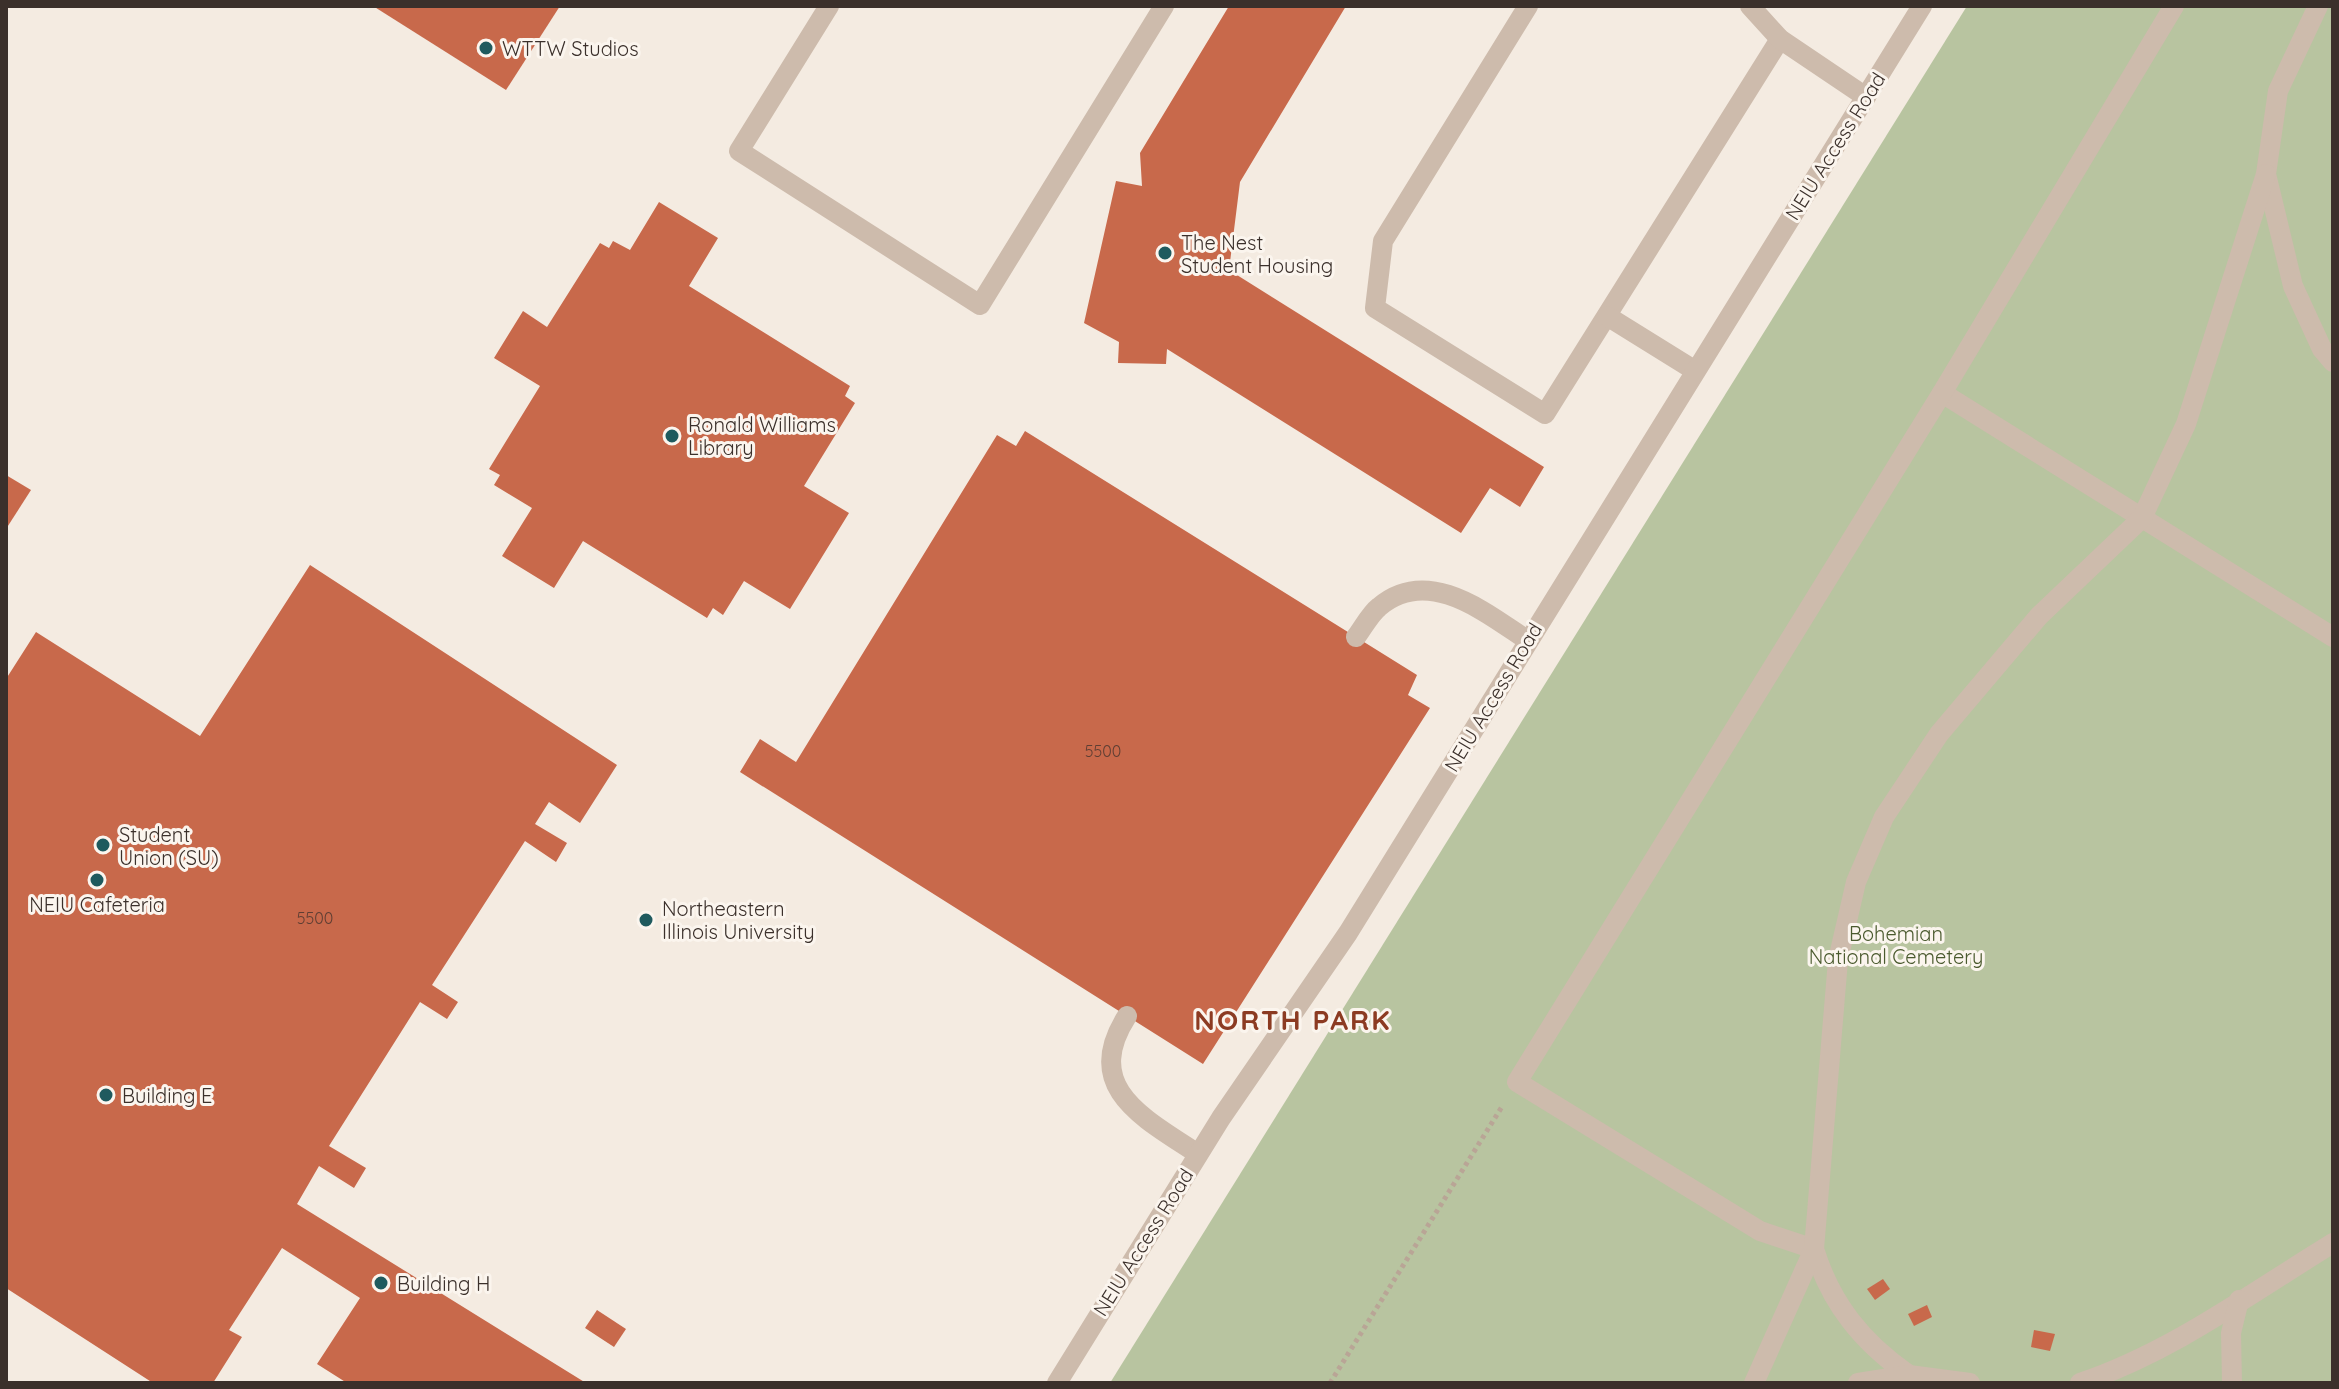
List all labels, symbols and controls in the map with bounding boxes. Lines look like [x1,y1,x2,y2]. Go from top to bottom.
place label: WTTW Studios [502,36,639,61]
marker: WTTW Studios [477,39,495,57]
street label: NEIU Access Road [1780,68,1890,224]
place label: The Nest Student Housing [1181,230,1333,278]
marker: The Nest Student Housing [1156,244,1174,262]
place label: Ronald Williams Library [688,412,836,460]
marker: Ronald Williams Library [663,427,681,445]
street label: NEIU Access Road [1439,618,1547,776]
house number: 5500 [1085,741,1121,761]
place label: Student Union (SU) [119,822,219,870]
marker: Student Union (SU) [94,836,112,854]
marker: NEIU Cafeteria [88,871,106,889]
place label: NEIU Cafeteria [29,892,165,917]
place label: Northeastern Illinois University [662,896,815,944]
house number: 5500 [297,908,333,928]
marker: Northeastern Illinois University [637,911,655,929]
park label: Bohemian National Cemetery [1809,921,1983,969]
district label: NORTH PARK [1194,1002,1392,1037]
place label: Building E [122,1083,212,1108]
marker: Building E [97,1086,115,1104]
street label: NEIU Access Road [1088,1164,1198,1320]
place label: Building H [397,1271,490,1296]
marker: Building H [372,1274,390,1292]

